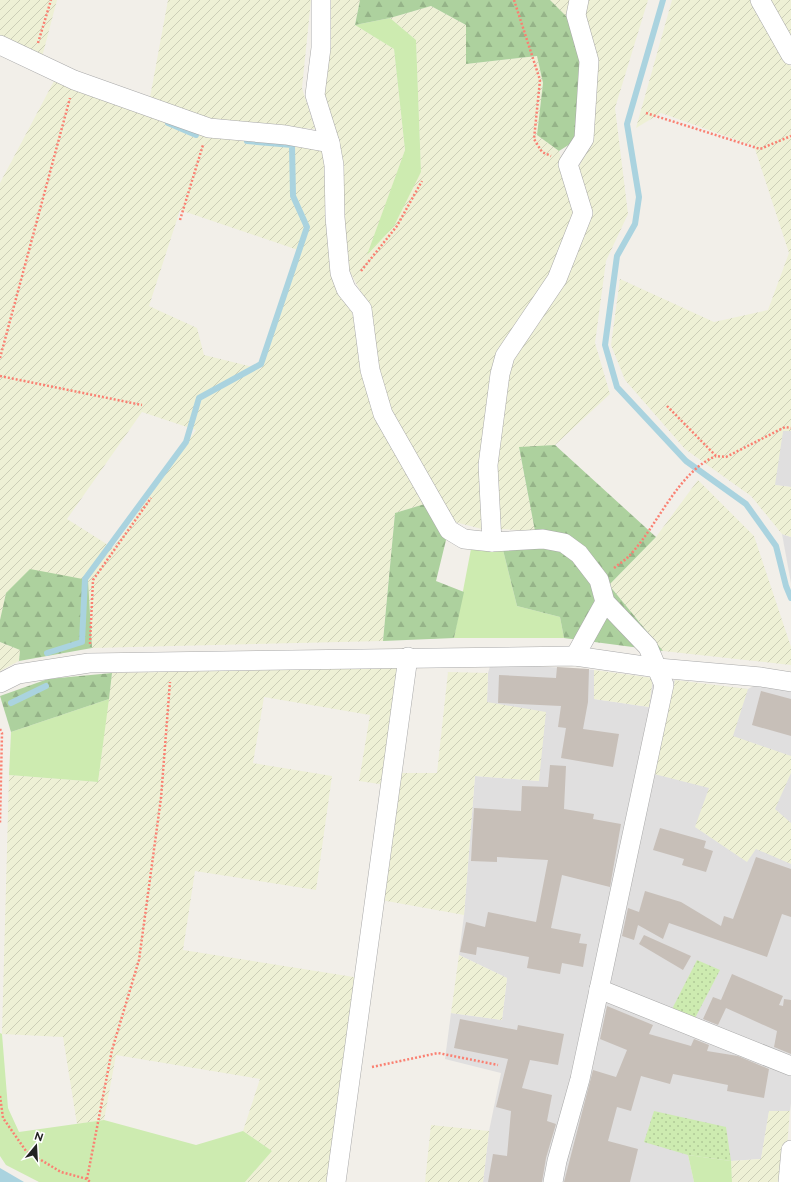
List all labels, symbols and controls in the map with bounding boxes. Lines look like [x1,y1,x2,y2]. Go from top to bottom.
north arrow [16,1126,56,1166]
text: N [33,1129,45,1144]

